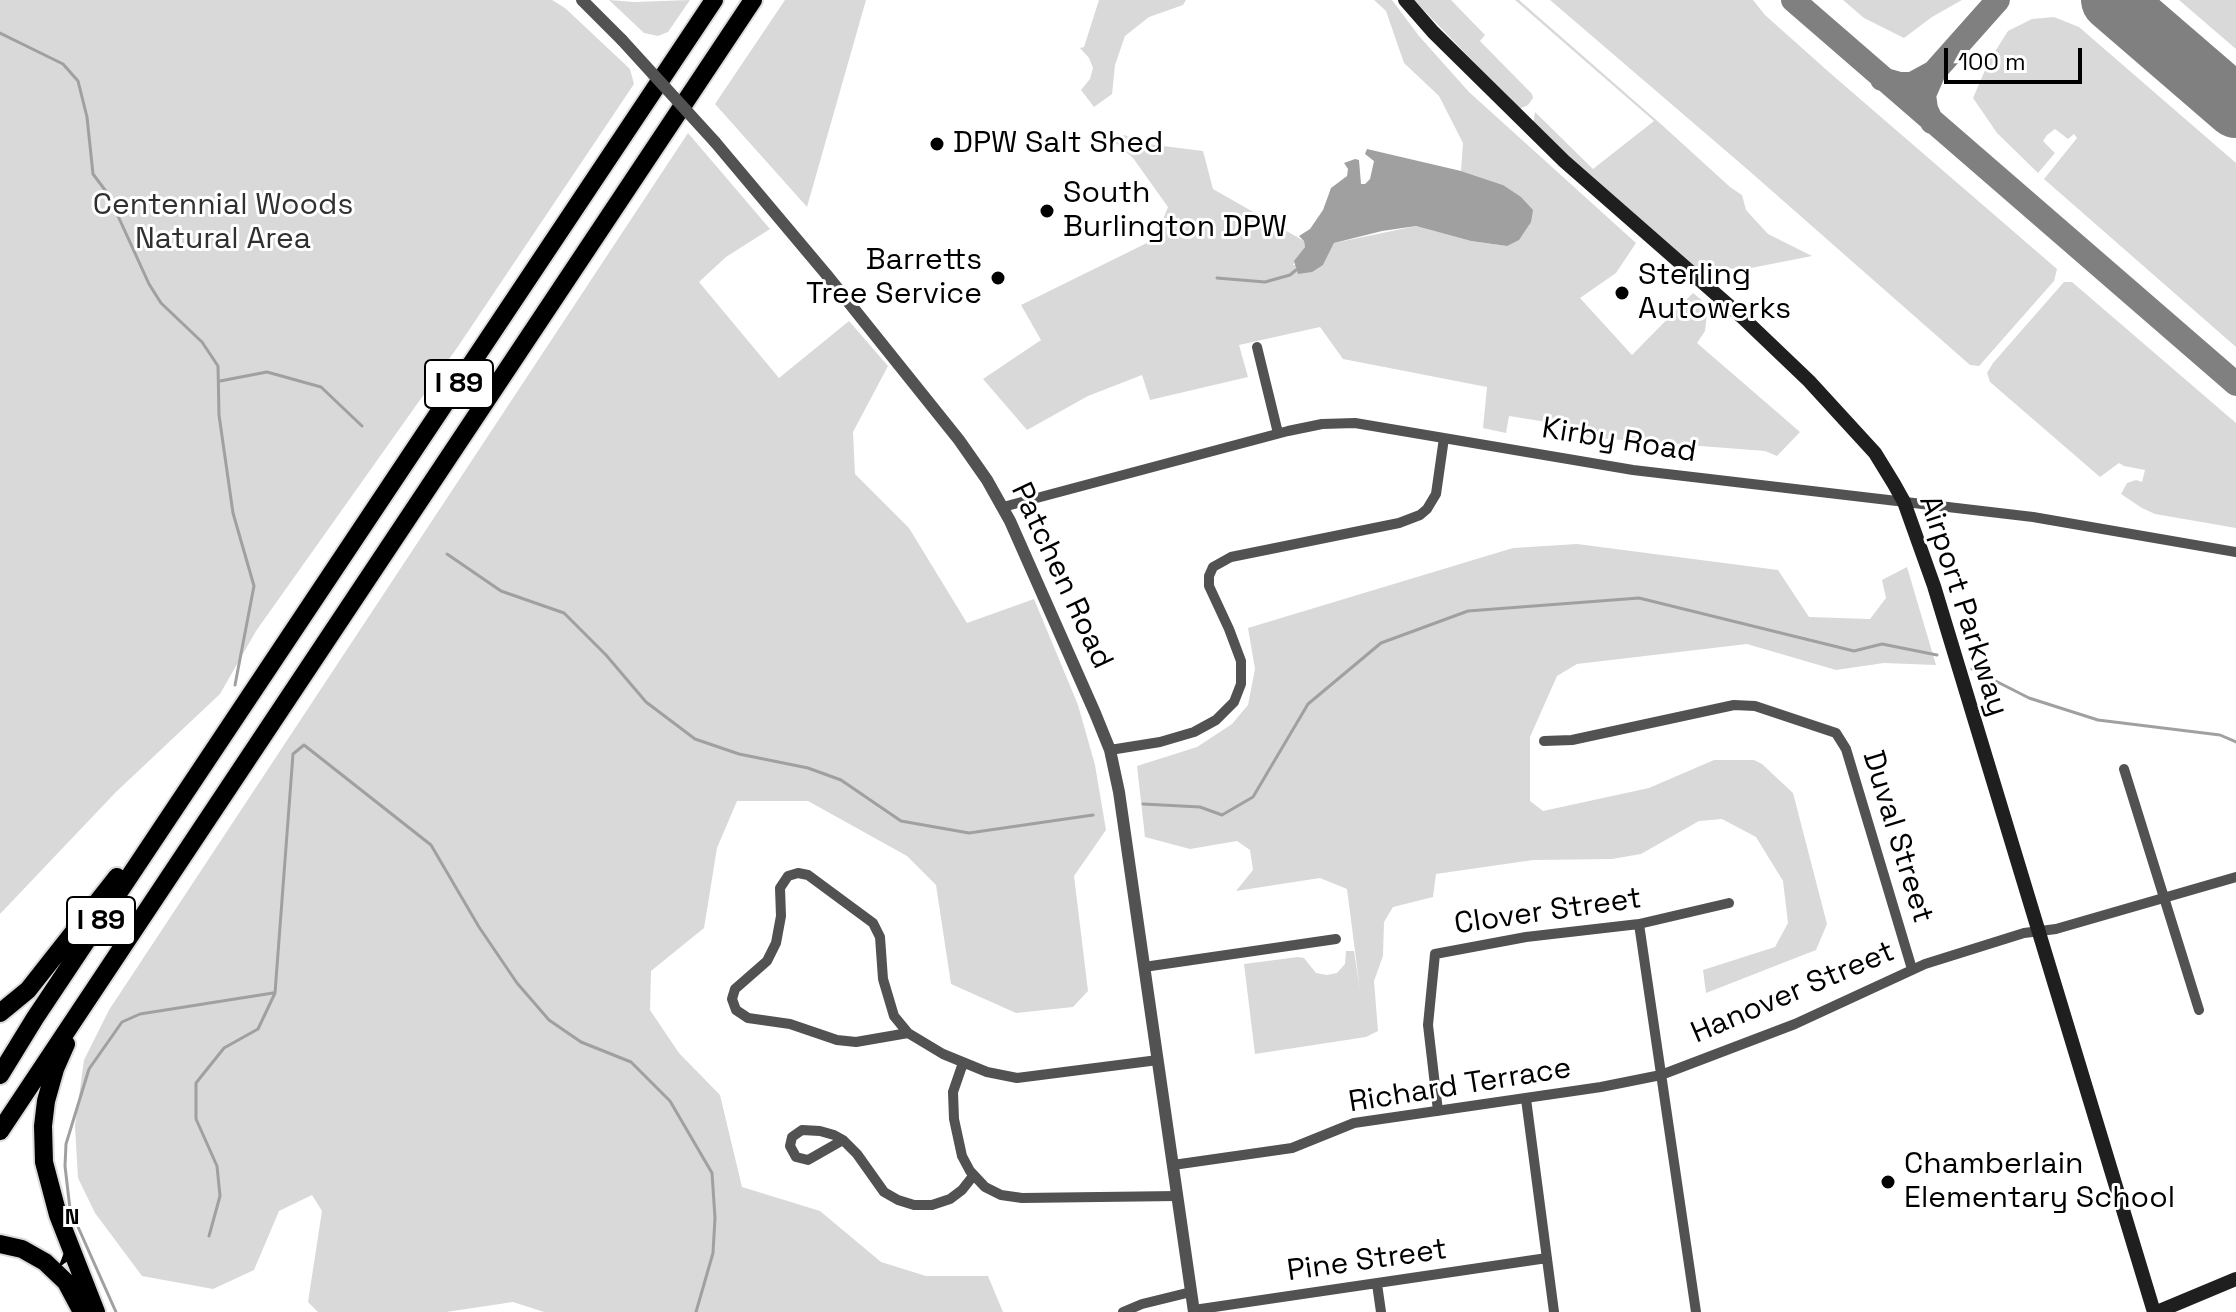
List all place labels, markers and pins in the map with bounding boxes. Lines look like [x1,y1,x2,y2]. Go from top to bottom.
place label: DPW Salt Shed [953,126,1163,162]
marker: DPW Salt Shed [928,135,946,153]
place label: South Burlington DPW [1063,176,1287,246]
marker: South Burlington DPW [1038,202,1056,220]
place label: Barretts Tree Service [806,243,982,314]
place label: Sterling Autowerks [1638,258,1791,328]
marker: Barretts Tree Service [989,269,1007,287]
marker: Sterling Autowerks [1613,284,1631,302]
place label: Chamberlain Elementary School [1904,1147,2175,1218]
marker: Chamberlain Elementary School [1879,1173,1897,1191]

